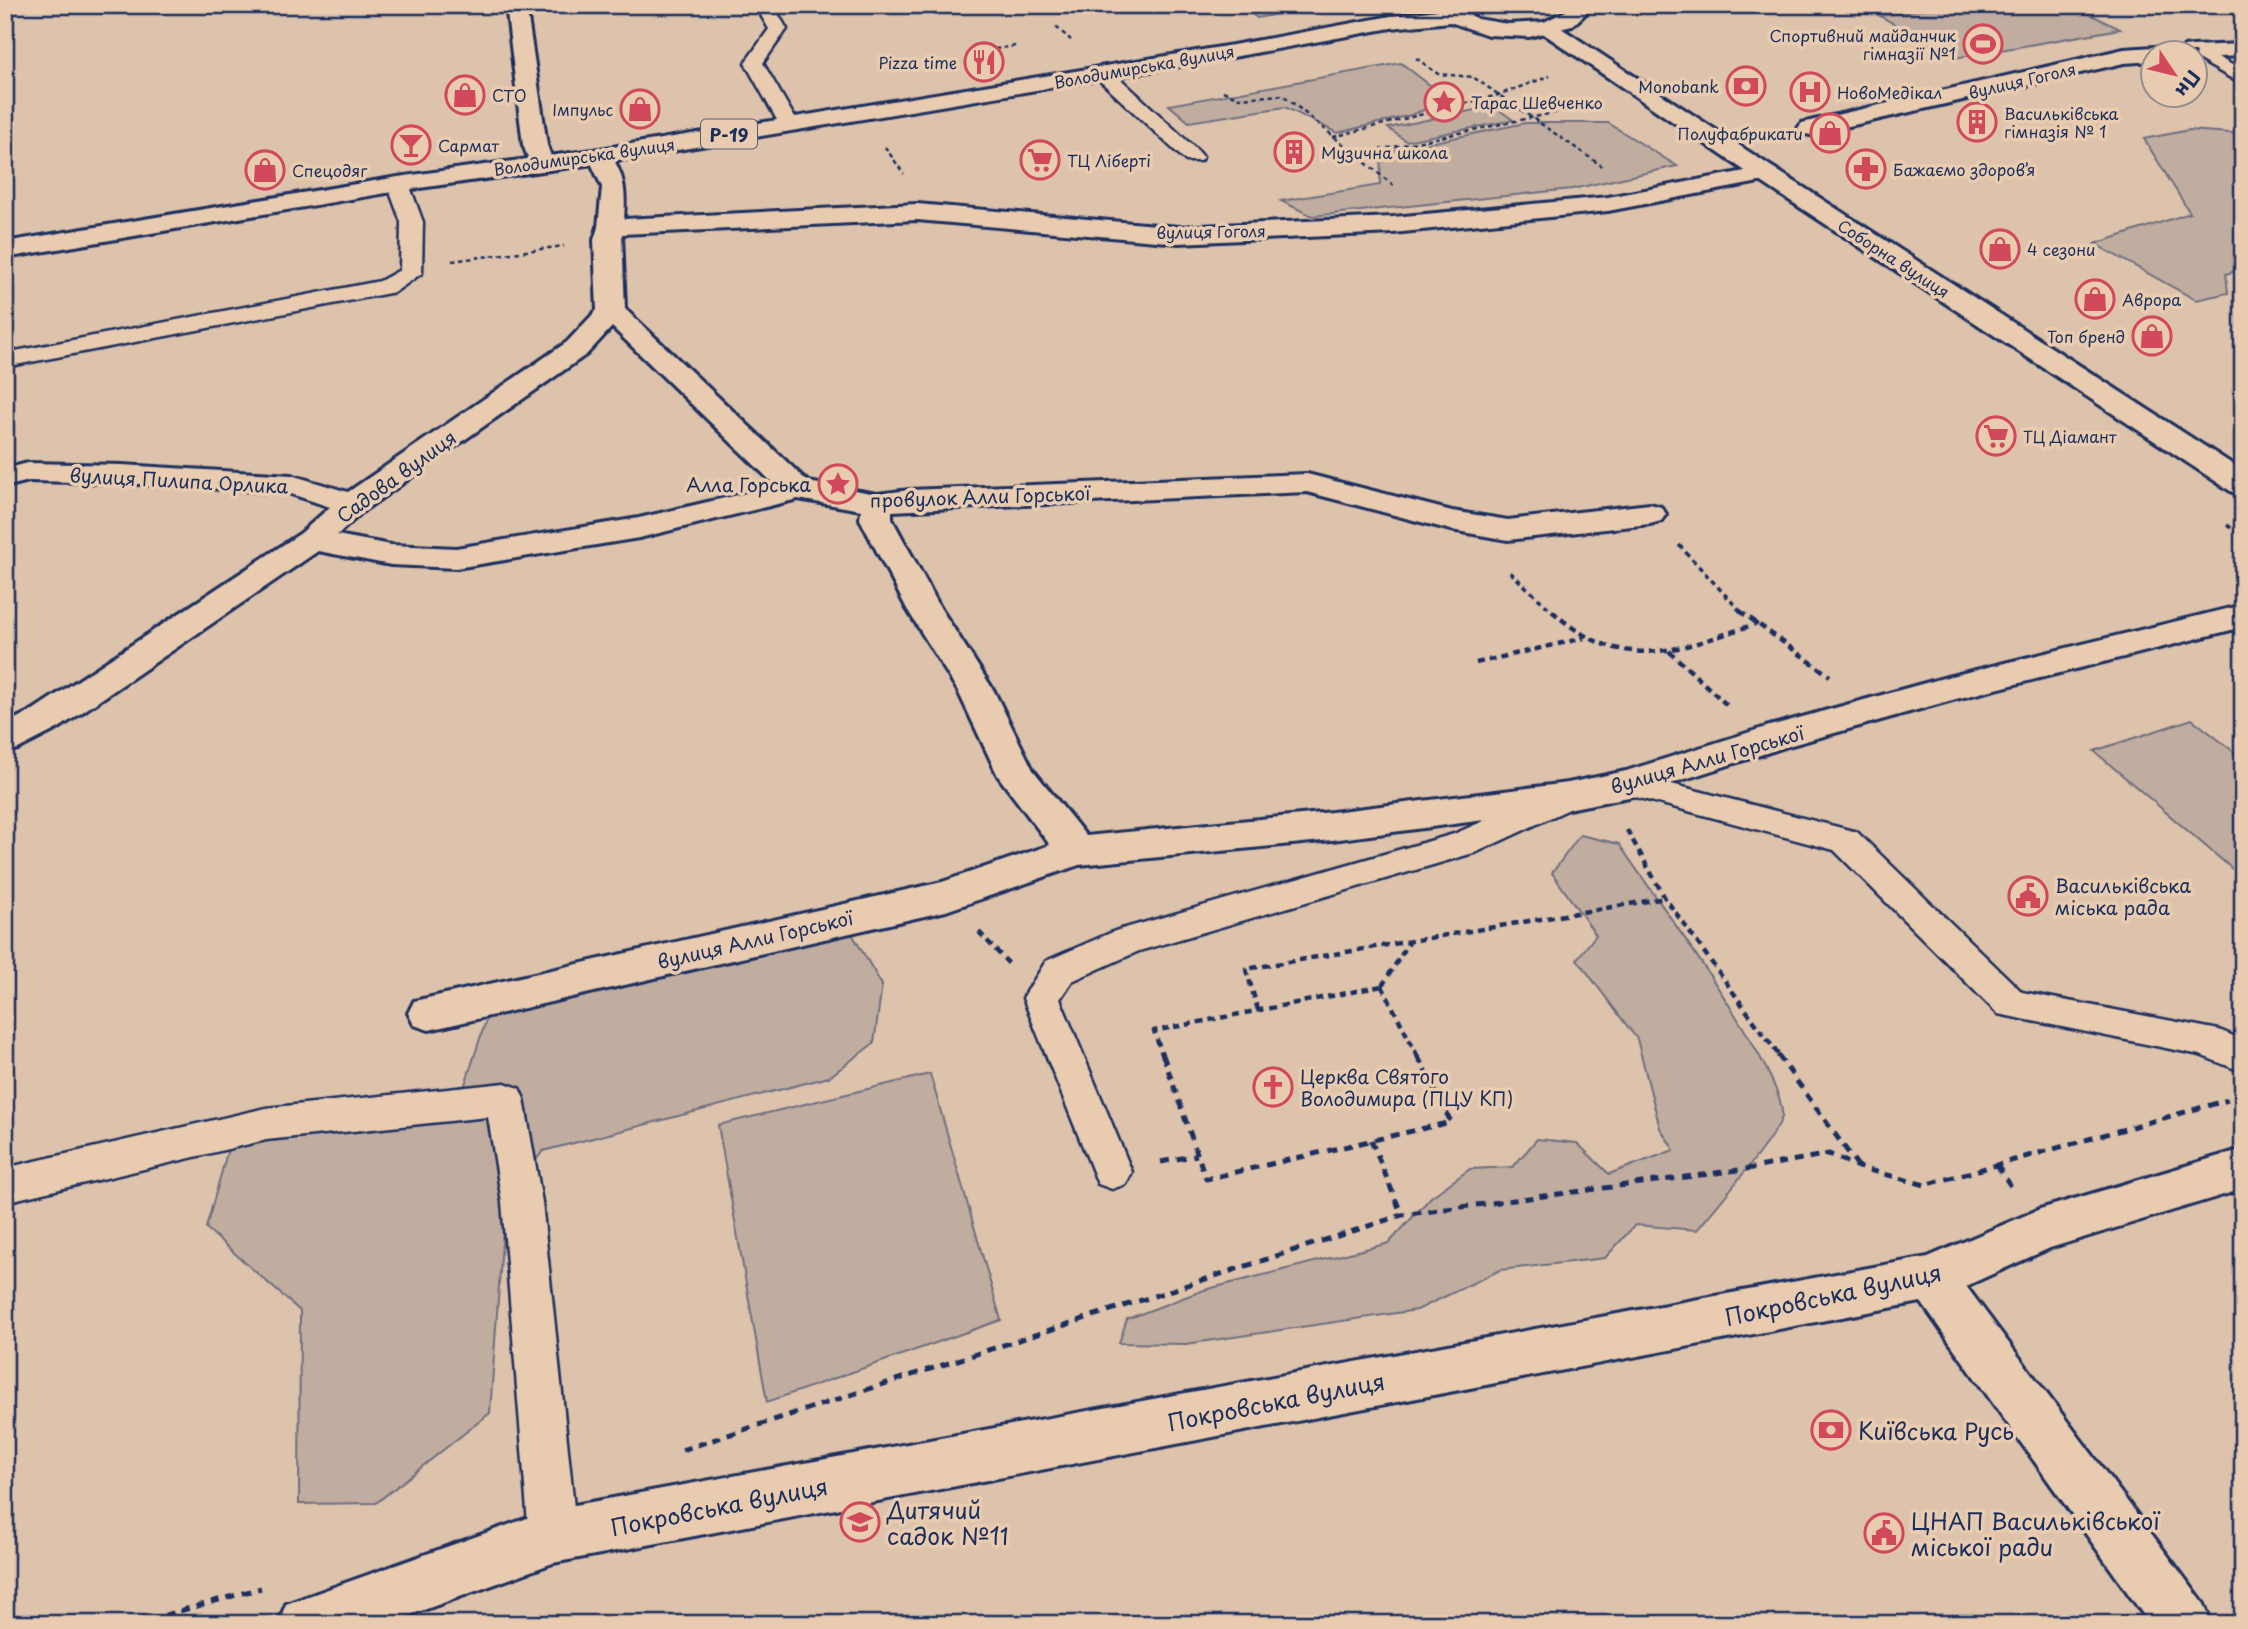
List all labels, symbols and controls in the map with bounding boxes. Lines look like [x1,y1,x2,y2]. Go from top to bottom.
place label: Спортивний майданчик гімназії №1 [1770,23,1956,65]
sports icon: Спортивний майданчик гімназії №1 [1962,23,2004,65]
street label: Володимирська вулиця [1052,38,1236,94]
north arrow [2140,38,2210,108]
restaurant icon: Pizza time [963,41,1005,83]
place label: Pizza time [878,50,957,74]
street label: вулиця Гоголя [1966,56,2078,104]
bank icon: Monobank [1725,65,1767,107]
text: Пн [2169,65,2208,104]
hospital icon: НовоМедікал [1789,71,1831,113]
shop icon: СТО [444,74,486,116]
place label: Monobank [1638,74,1719,98]
place label: НовоМедікал [1837,80,1942,104]
place icon: Тарас Шевченко [1423,81,1465,123]
place label: СТО [492,83,527,107]
shop icon: Імпульс [619,88,661,130]
place label: Тарас Шевченко [1471,90,1603,114]
place label: Імпульс [552,97,613,121]
building icon: Васильківська гімназія № 1 [1956,101,1998,143]
place label: Васильківська гімназія № 1 [2004,101,2119,143]
shop icon: Полуфабрикати [1809,112,1851,154]
road number: Р-19 [701,119,757,148]
place label: Полуфабрикати [1678,121,1803,145]
bar icon: Сармат [390,124,432,166]
street label: Володимирська вулиця [492,131,676,181]
building icon: Музична школа [1273,131,1315,173]
place label: Сармат [438,133,500,157]
supermarket icon: ТЦ Ліберті [1019,139,1061,181]
place label: Музична школа [1321,140,1448,164]
place label: ТЦ Ліберті [1067,148,1151,172]
pharmacy icon: Бажаємо здоровʼя [1845,148,1887,190]
shop icon: Спецодяг [244,149,286,191]
place label: Бажаємо здоровʼя [1893,157,2035,181]
place label: Спецодяг [292,158,368,182]
street label: Соборна вулиця [1833,213,1955,303]
street label: вулиця Гоголя [1156,218,1266,244]
shop icon: 4 сезони [1979,228,2021,270]
place label: 4 сезони [2027,237,2096,261]
shop icon: Аврора [2074,278,2116,320]
place label: Аврора [2122,287,2181,311]
shop icon: Топ бренд [2131,315,2173,357]
place label: Топ бренд [2047,324,2125,348]
supermarket icon: ТЦ Діамант [1975,415,2017,457]
street label: Садова вулиця [330,423,462,529]
place label: ТЦ Діамант [2023,424,2117,448]
street label: вулиця Пилипа Орлика [69,460,289,500]
place icon: Алла Горська [817,463,859,505]
place label: Алла Горська [686,470,811,498]
street label: провулок Алли Горської [869,478,1091,514]
street label: вулиця Алли Горської [1607,718,1808,800]
place label: Васильківська міська рада [2055,871,2191,921]
public building icon: Васильківська міська рада [2007,875,2049,917]
street label: вулиця Алли Горської [654,903,856,975]
place label: Церква Святого Володимира (ПЦУ КП) [1300,1062,1514,1112]
church icon: Церква Святого Володимира (ПЦУ КП) [1252,1066,1294,1108]
street label: Покровська вулиця [1721,1254,1945,1334]
street label: Покровська вулиця [1164,1363,1388,1439]
bank icon: Київська Русь [1810,1409,1852,1451]
place label: Київська Русь [1858,1413,2014,1448]
street label: Покровська вулиця [607,1468,831,1544]
place label: Дитячий садок №11 [886,1492,1009,1553]
school or university icon: Дитячий садок №11 [839,1501,881,1543]
place label: ЦНАП Васильківської міської ради [1911,1503,2161,1564]
public building icon: ЦНАП Васильківської міської ради [1863,1512,1905,1554]

